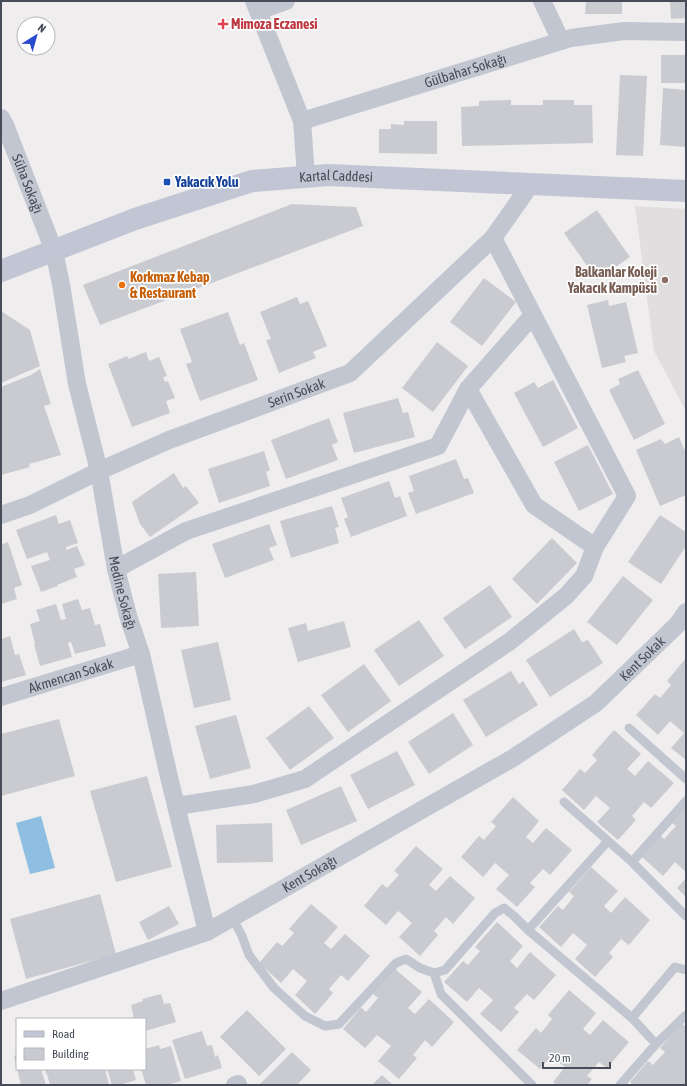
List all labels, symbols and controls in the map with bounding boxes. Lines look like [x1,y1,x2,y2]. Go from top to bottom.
north arrow [16,16,56,56]
place label: Mimoza Eczanesi [231,16,318,32]
marker: Mimoza Eczanesi [218,19,228,29]
text: N [36,21,48,35]
street label: Gülbahar Sokağı [422,50,508,91]
street label: Süha Sokağı [9,152,47,216]
street label: Kartal Caddesi [298,167,373,185]
place label: Yakacık Yolu [174,174,239,190]
marker: Yakacık Yolu [162,177,172,187]
place label: Balkanlar Koleji Yakacık Kampüsü [567,264,657,296]
place label: Korkmaz Kebap & Restaurant [130,269,210,301]
marker: Balkanlar Koleji Yakacık Kampüsü [660,275,670,285]
marker: Korkmaz Kebap & Restaurant [117,280,127,290]
street label: Serin Sokak [266,375,327,411]
street label: Medine Sokağı [106,555,140,631]
street label: Kent Sokak [616,633,668,684]
street label: Akmencan Sokak [26,655,115,696]
street label: Kent Sokağı [279,852,339,896]
legend [16,1018,146,1070]
text: Road [52,1027,75,1041]
scale bar [543,1044,610,1070]
text: Building [52,1047,90,1061]
text: 20 m [549,1051,571,1065]

